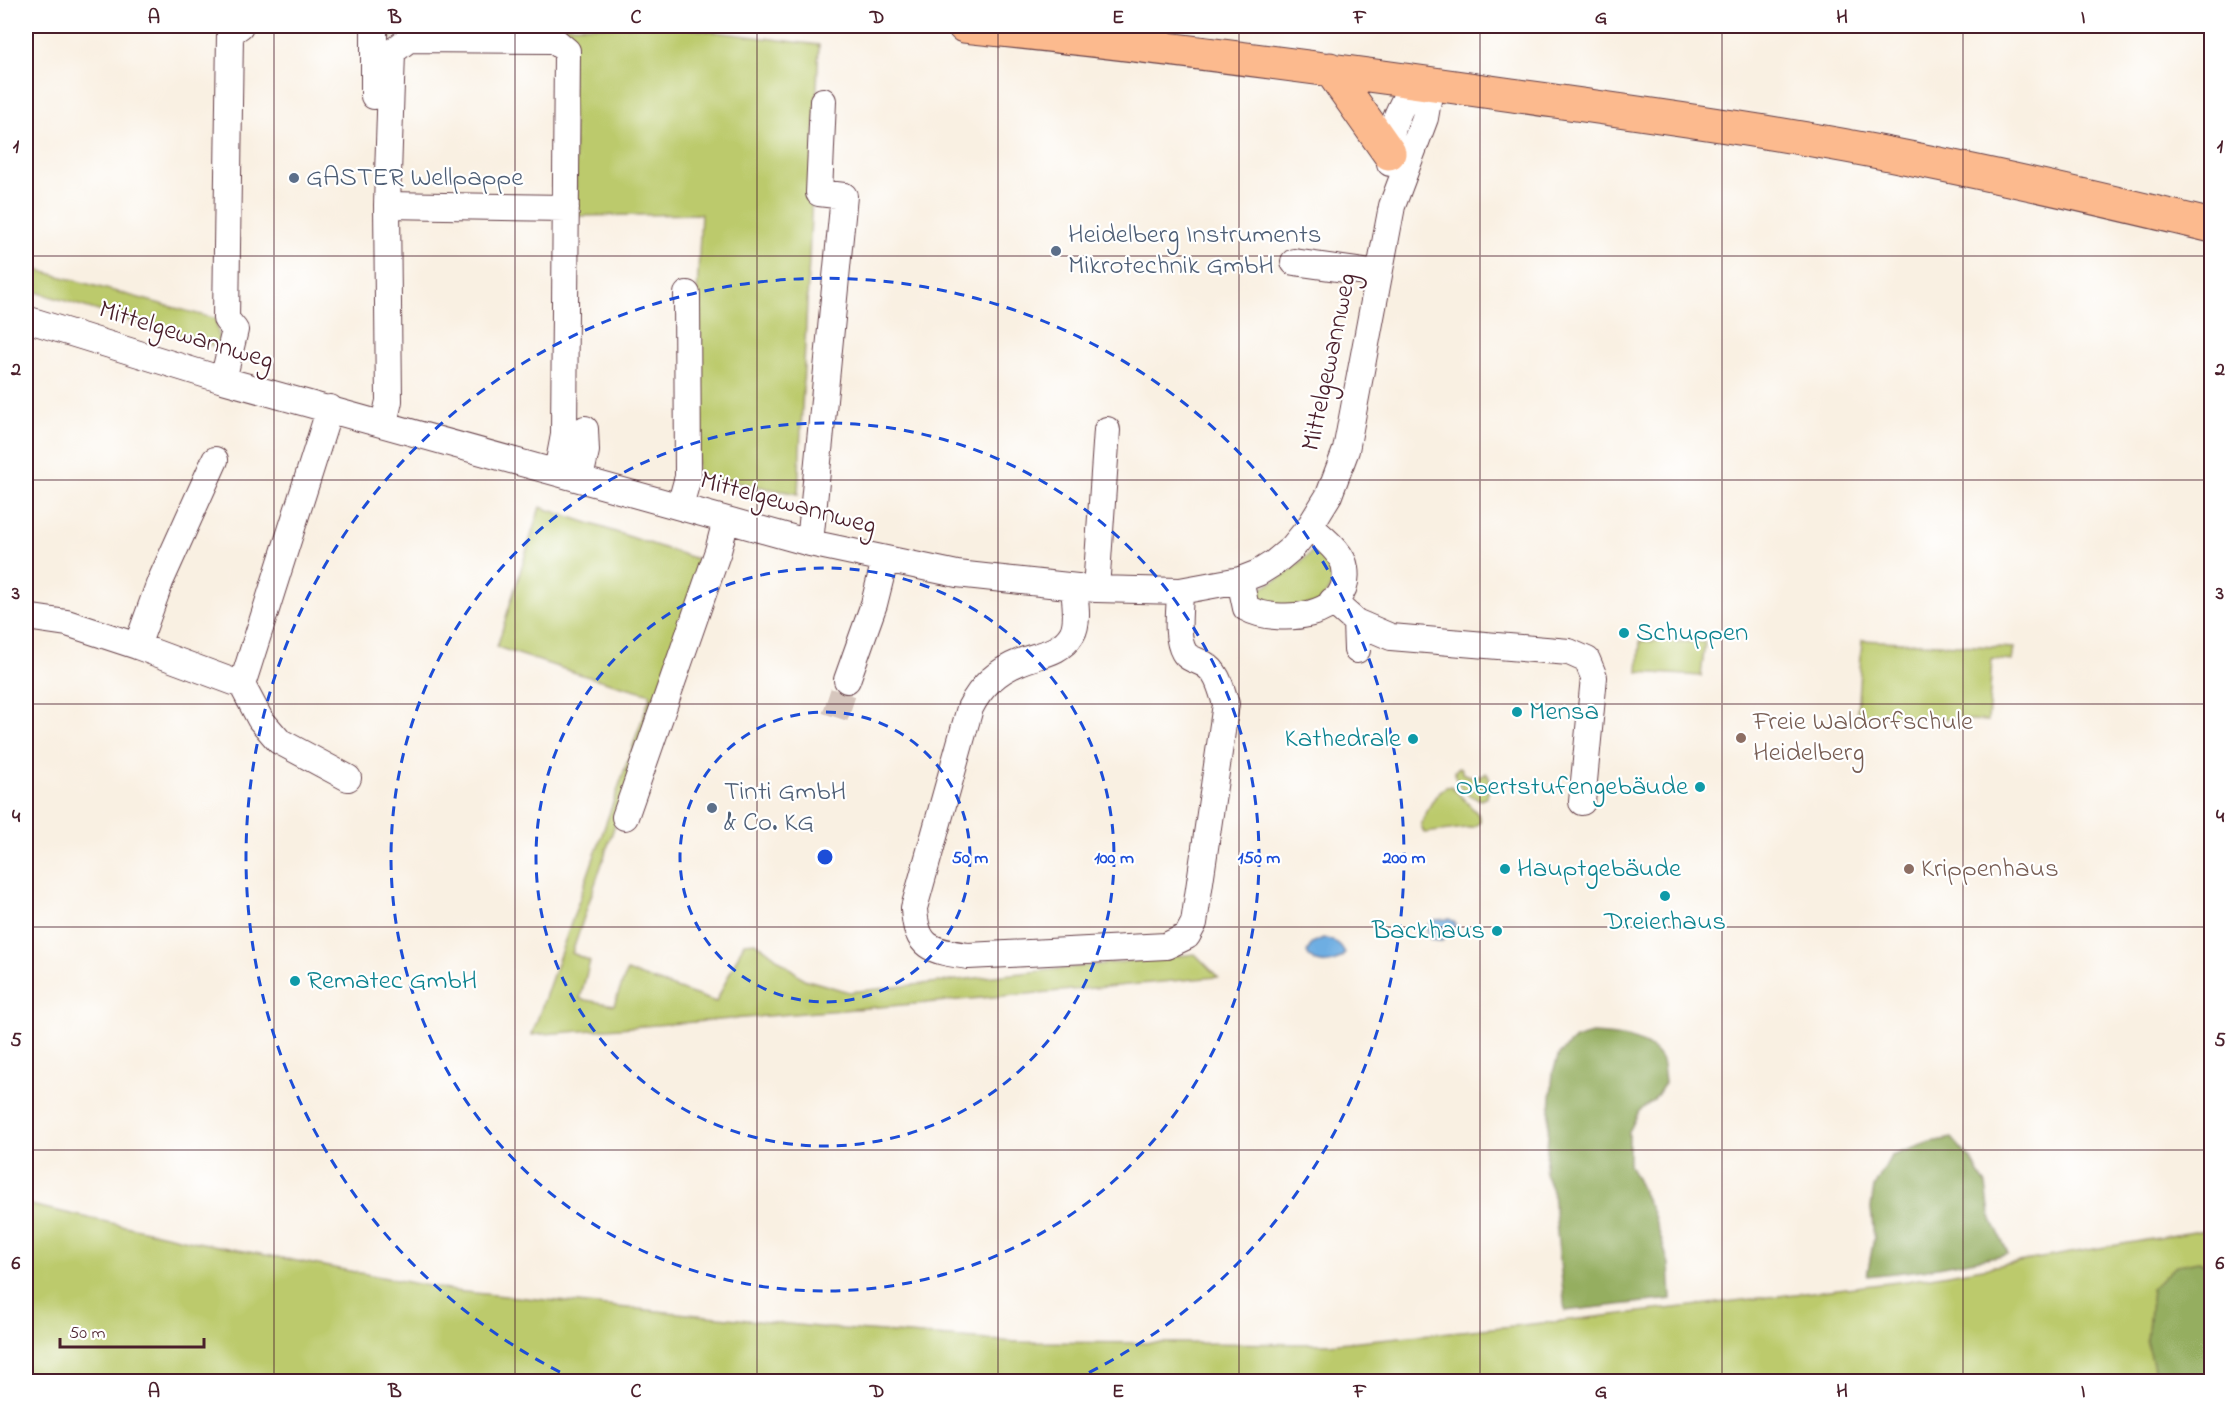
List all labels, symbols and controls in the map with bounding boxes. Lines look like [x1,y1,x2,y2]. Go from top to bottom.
text: A [148,4,160,33]
text: B [387,4,402,33]
text: C [631,4,642,33]
text: D [869,4,884,33]
text: E [1112,4,1124,33]
text: F [1353,4,1367,33]
text: G [1595,4,1608,33]
text: H [1836,4,1848,33]
text: I [2081,4,2086,33]
text: 1 [13,133,20,162]
text: 1 [2217,133,2224,162]
place label: GASTER Wellpappe [306,159,524,198]
marker: GASTER Wellpappe [287,171,301,185]
place label: Heidelberg Instruments Mikrotechnik GmbH [1068,216,1321,286]
marker: Heidelberg Instruments Mikrotechnik GmbH [1049,244,1063,258]
street label: Mittelgewannweg [1292,269,1368,455]
street label: Mittelgewannweg [94,291,278,381]
text: 2 [10,356,21,385]
text: 2 [2214,356,2225,385]
street label: Mittelgewannweg [695,462,881,546]
text: 3 [11,580,20,609]
text: 3 [2215,580,2224,609]
place label: Schuppen [1636,614,1748,653]
marker: Schuppen [1617,626,1631,640]
place label: Mensa [1529,693,1599,732]
place label: Freie Waldorfschule Heidelberg [1752,703,1974,773]
marker: Mensa [1510,705,1524,719]
place label: Kathedrale [1285,720,1402,759]
marker: Freie Waldorfschule Heidelberg [1734,731,1748,745]
marker: Kathedrale [1406,732,1420,746]
place label: Obertstufengebäude [1456,768,1689,807]
place label: Tinti GmbH & Co. KG [724,773,846,843]
marker: Obertstufengebäude [1693,780,1707,794]
marker: Tinti GmbH & Co. KG [705,801,719,815]
text: 4 [12,803,21,832]
text: 4 [2216,803,2225,832]
text: 50 m [952,846,988,872]
text: 100 m [1094,846,1134,872]
text: 150 m [1238,846,1280,872]
text: 200 m [1382,846,1426,872]
centre of rings [815,847,835,867]
place label: Hauptgebäude [1517,850,1682,889]
place label: Krippenhaus [1921,850,2059,889]
marker: Hauptgebäude [1498,862,1512,876]
marker: Krippenhaus [1902,862,1916,876]
marker: Dreierhaus [1658,889,1672,903]
place label: Dreierhaus [1603,903,1726,942]
place label: Backhaus [1371,912,1485,951]
marker: Backhaus [1490,924,1504,938]
place label: Rematec GmbH [307,962,477,1001]
marker: Rematec GmbH [288,974,302,988]
text: 5 [10,1027,22,1056]
text: 5 [2214,1027,2226,1056]
text: 6 [12,1250,21,1279]
text: 6 [2216,1250,2225,1279]
scale bar [60,1311,204,1349]
text: 50 m [69,1321,106,1347]
text: A [148,1378,160,1407]
text: B [387,1378,402,1407]
text: C [631,1378,642,1407]
text: D [869,1378,884,1407]
text: E [1112,1378,1124,1407]
text: F [1353,1378,1367,1407]
text: G [1595,1378,1608,1407]
text: H [1836,1378,1848,1407]
text: I [2081,1378,2086,1407]

